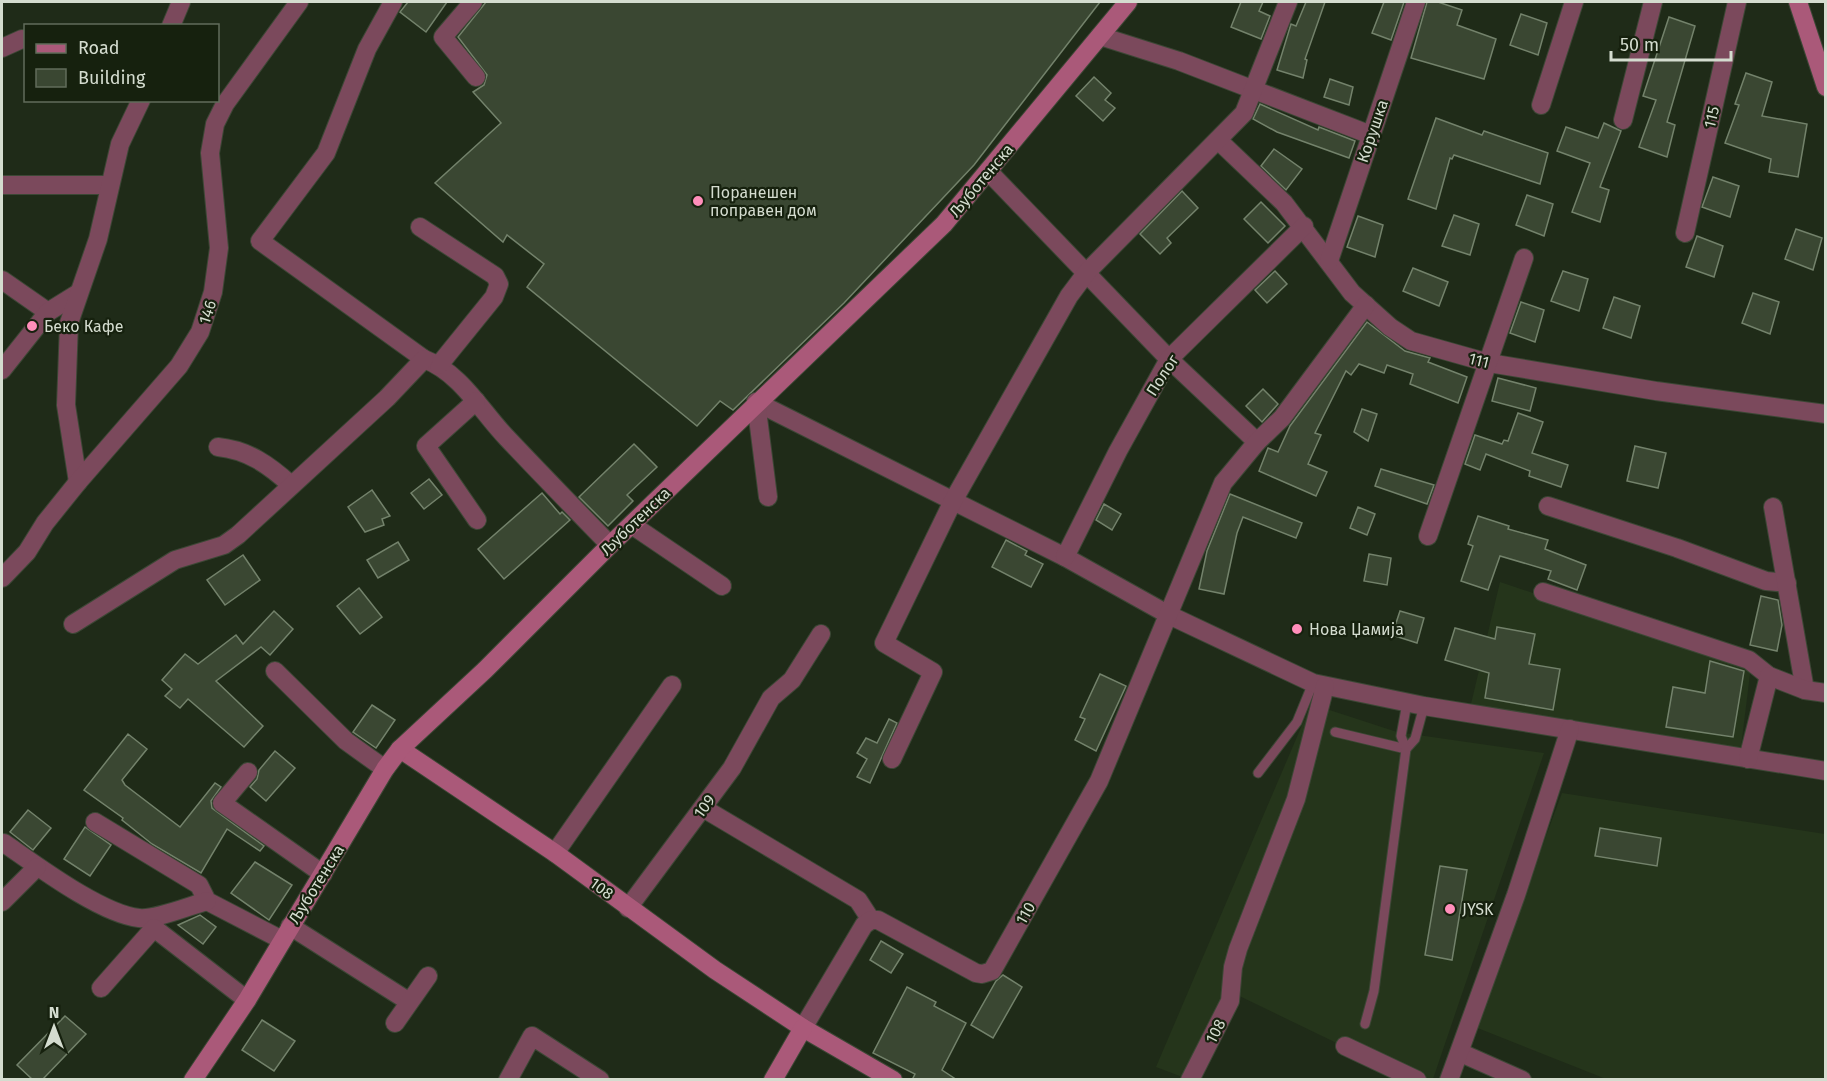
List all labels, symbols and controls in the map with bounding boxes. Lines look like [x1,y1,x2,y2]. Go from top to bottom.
legend [24,24,219,102]
scale bar [1611,24,1731,62]
text: 50 m [1620,34,1659,56]
text: Road [78,37,120,59]
text: Building [78,67,146,89]
street label: Корушка [1353,97,1392,165]
street label: 115 [1700,104,1723,130]
street label: Љуботенска [945,140,1018,221]
place label: Поранешен поправен дом [710,183,817,220]
marker: Поранешен поправен дом [691,194,705,208]
street label: 146 [195,298,220,326]
place label: Беко Кафе [44,317,124,336]
marker: Беко Кафе [25,319,39,333]
street label: 111 [1467,349,1491,372]
street label: Полог [1142,351,1183,399]
street label: Љуботенска [596,483,674,559]
place label: Нова Џамија [1309,620,1404,639]
marker: Нова Џамија [1290,622,1304,636]
street label: 109 [690,791,719,822]
street label: Љуботенска [285,841,348,927]
street label: 108 [586,873,617,903]
street label: 110 [1012,899,1039,928]
place label: JYSK [1462,900,1494,919]
marker: JYSK [1443,902,1457,916]
north arrow [24,997,84,1057]
text: N [49,1003,59,1022]
street label: 108 [1201,1016,1230,1047]

